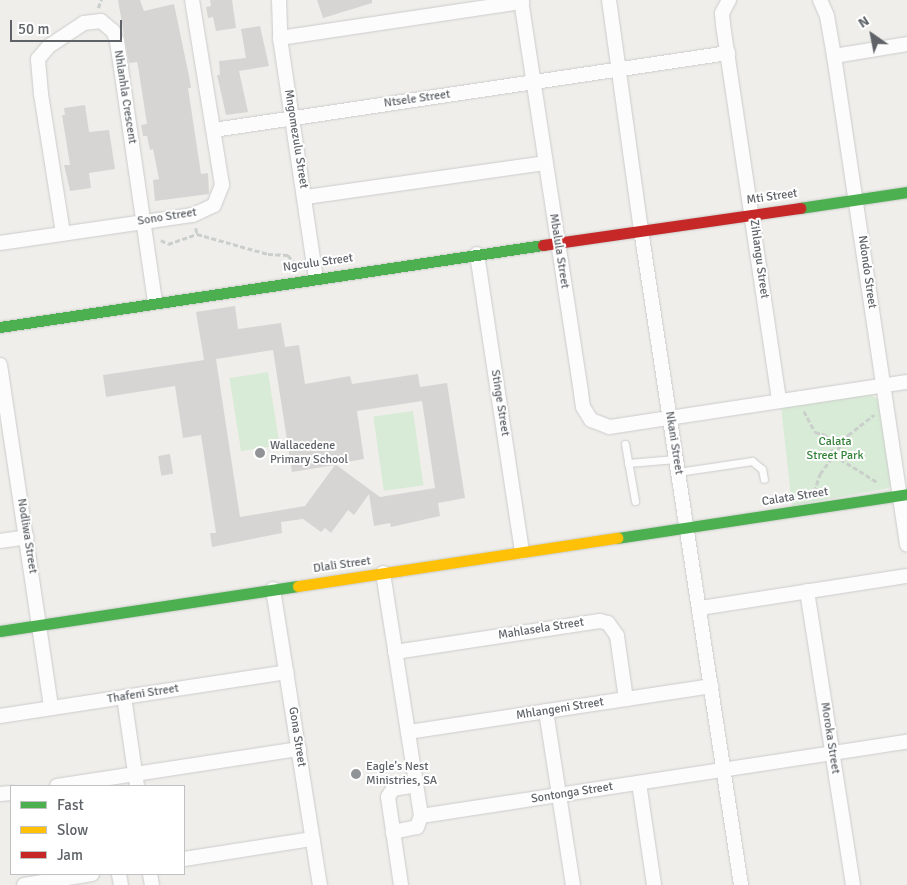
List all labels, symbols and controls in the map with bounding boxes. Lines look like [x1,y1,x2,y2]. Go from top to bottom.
scale bar [12,10,125,42]
north arrow [847,10,897,60]
text: N [855,12,872,32]
text: 50 m [18,20,49,38]
street label: Nhlanhla Crescent [110,49,140,145]
street label: Ntsele Street [383,87,451,111]
street label: Mngomezulu Street [281,88,311,190]
street label: Mti Street [746,186,798,208]
street label: Sono Street [136,205,198,229]
street label: Mbalula Street [546,213,572,289]
street label: Zihlangu Street [746,219,772,299]
street label: Ndondo Street [855,234,879,310]
street label: Ngculu Street [282,251,354,275]
street label: Stinge Street [488,369,512,437]
street label: Nkani Street [662,410,686,476]
park label: Calata Street Park [807,435,863,463]
place label: Wallacedene Primary School [270,439,348,467]
marker: Wallacedene Primary School [254,447,266,459]
street label: Calata Street [761,485,829,509]
street label: Nodliwa Street [14,497,40,575]
street label: Dlali Street [312,554,372,576]
street label: Mahlasela Street [497,615,585,643]
street label: Thafeni Street [106,681,180,707]
street label: Mhlangeni Street [515,695,605,723]
street label: Moroka Street [817,701,843,775]
street label: Gona Street [285,706,309,768]
place label: Eagle's Nest Ministries, SA [366,760,437,788]
marker: Eagle's Nest Ministries, SA [350,768,362,780]
street label: Sontonga Street [530,779,614,807]
legend [10,785,185,875]
text: Fast [57,796,84,814]
text: Slow [57,821,88,839]
text: Jam [57,846,83,864]

